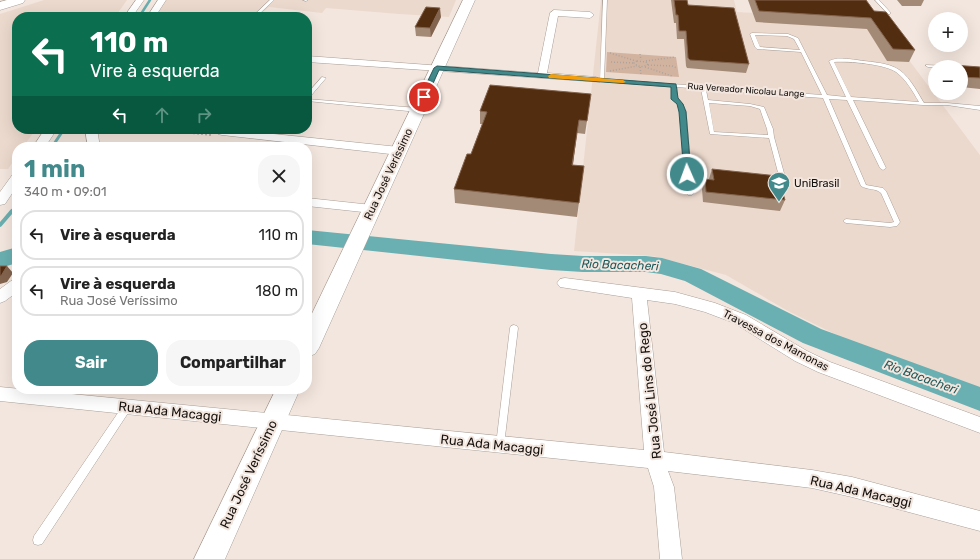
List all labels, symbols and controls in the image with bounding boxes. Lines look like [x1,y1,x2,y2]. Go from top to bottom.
map controls [928,12,968,100]
button: + [928,12,968,52]
text: 110 m [90,26,168,59]
icon: left [24,28,76,80]
text: Vire à esquerda [90,60,220,82]
button: − [928,60,968,100]
pin [407,80,441,114]
street label: Rua Vereador Nicolau Lange [687,81,805,99]
icon: arrive [413,86,435,108]
icon: left [109,104,131,126]
icon: ahead [151,104,173,126]
icon: right [193,104,215,126]
street label: Rua José Veríssimo [362,126,415,222]
position arrow [666,153,708,195]
text: 1 min [24,155,85,183]
button: close [258,155,300,197]
school or university icon: UniBrasil [766,170,792,203]
place label: UniBrasil [794,177,840,190]
text: 340 m · 09:01 [24,184,107,199]
icon: left [26,224,48,246]
text: Vire à esquerda [60,226,176,244]
text: 110 m [259,226,298,244]
water label: Rio Bacacheri [581,257,660,273]
text: Vire à esquerda [60,275,176,293]
icon: left [26,280,48,302]
text: 180 m [256,282,298,300]
text: Rua José Veríssimo [60,293,178,308]
street label: Travessa dos Mamonas [721,307,831,374]
street label: Rua José Lins do Rego [635,322,665,460]
button: Sair [24,340,158,386]
button: Compartilhar [166,340,300,386]
water label: Rio Bacacheri [882,357,961,397]
street label: Rua Ada Macaggi [118,399,222,425]
street label: Rua José Veríssimo [217,418,280,531]
street label: Rua Ada Macaggi [440,432,544,458]
street label: Rua Ada Macaggi [808,473,913,511]

